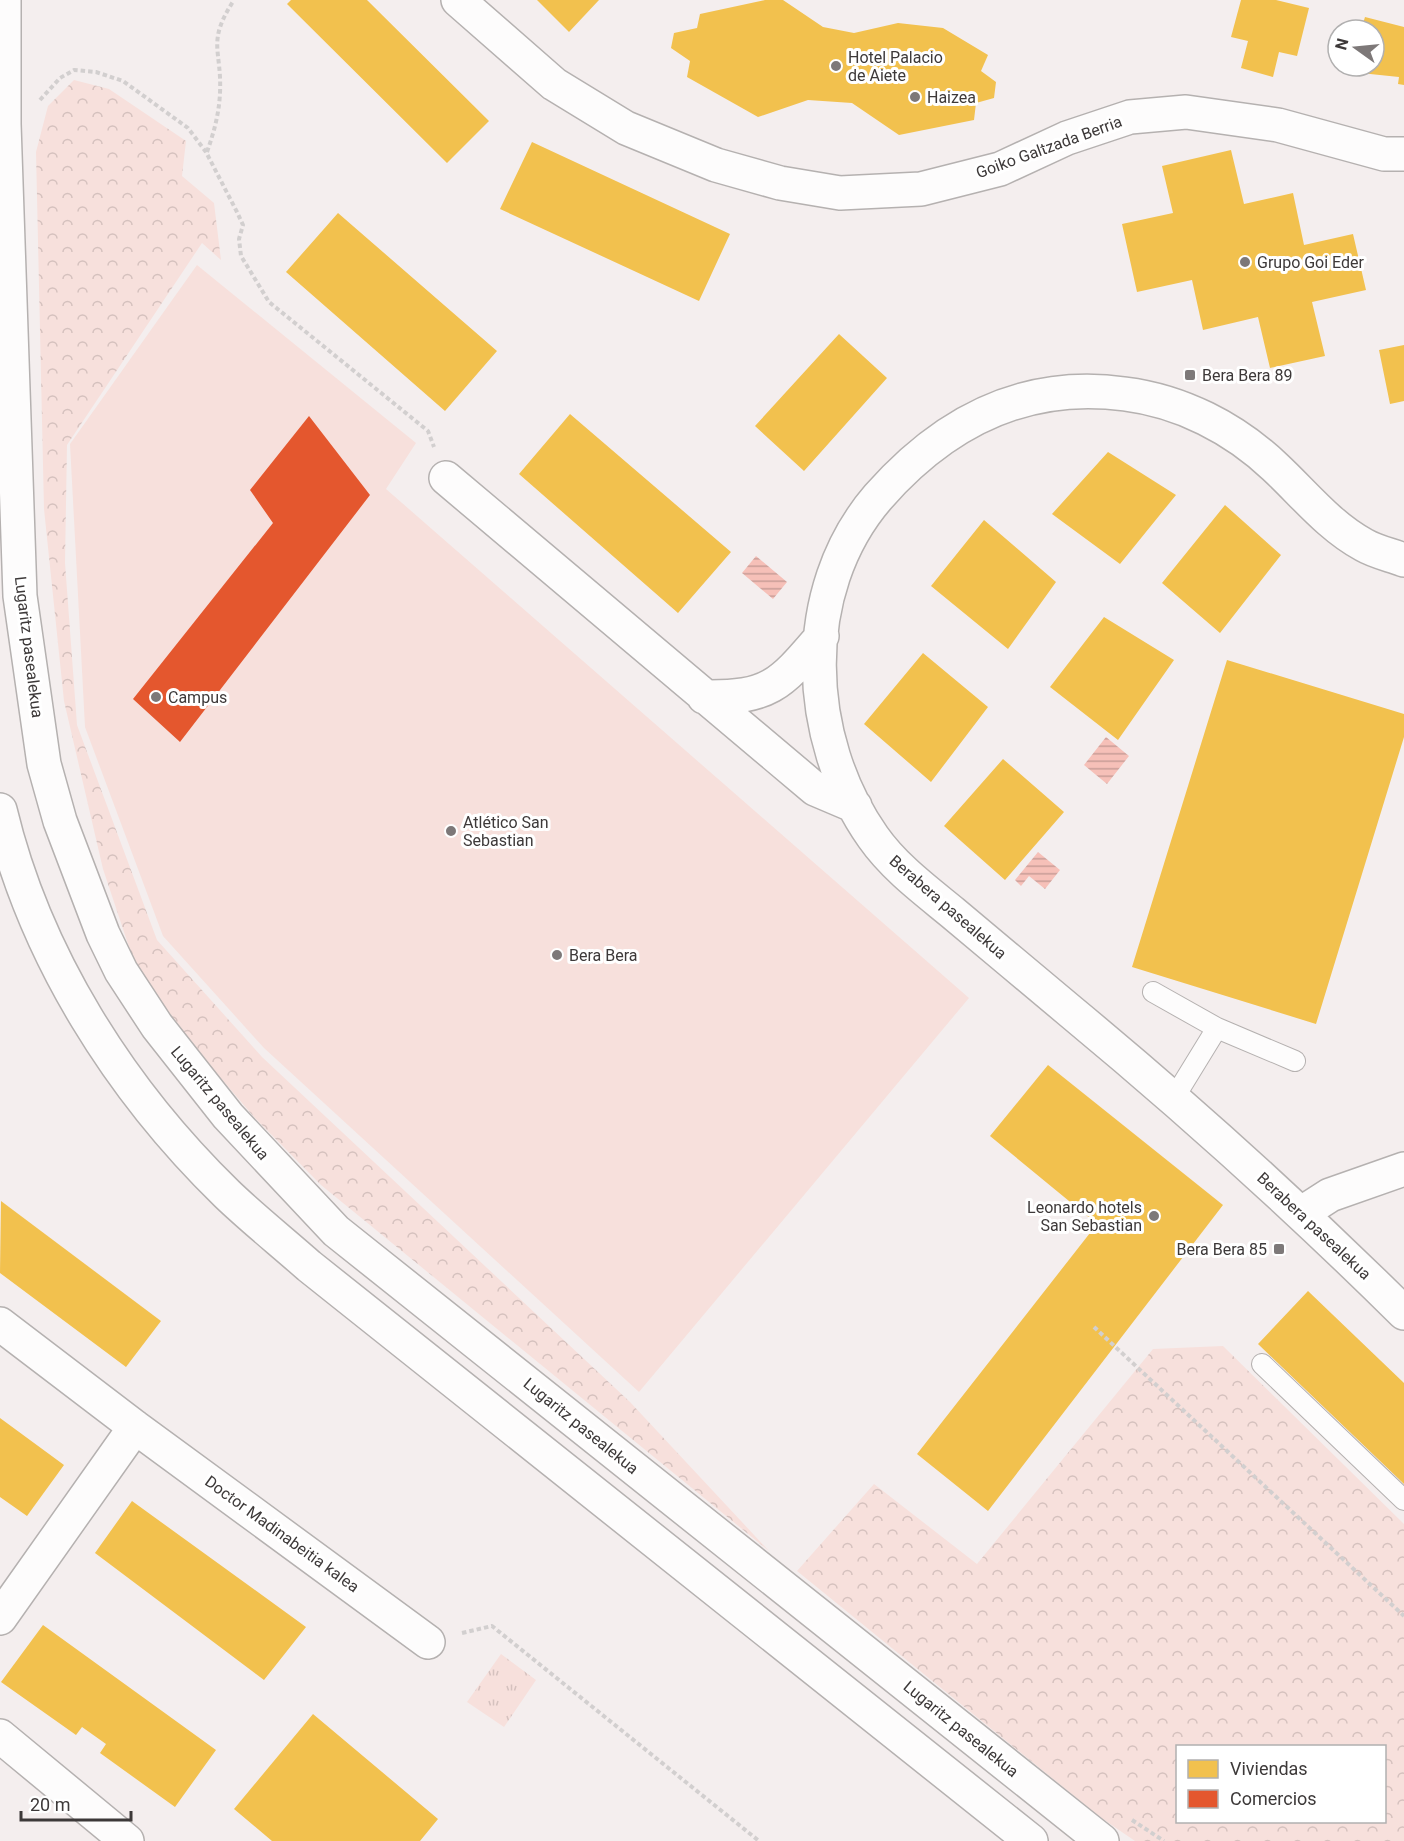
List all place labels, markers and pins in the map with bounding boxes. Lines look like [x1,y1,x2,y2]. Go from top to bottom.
place label: Hotel Palacio de Aiete [848,48,943,85]
marker: Hotel Palacio de Aiete [829,59,843,73]
place label: Haizea [927,88,976,107]
marker: Haizea [908,90,922,104]
place label: Grupo Goi Eder [1257,253,1365,272]
marker: Grupo Goi Eder [1238,255,1252,269]
place label: Bera Bera 89 [1202,366,1292,385]
marker: Bera Bera 89 [1183,368,1197,382]
place label: Campus [168,688,227,707]
marker: Campus [149,690,163,704]
place label: Atlético San Sebastian [463,813,549,850]
marker: Atlético San Sebastian [444,824,458,838]
place label: Bera Bera [569,946,638,965]
marker: Bera Bera [550,948,564,962]
place label: Leonardo hotels San Sebastian [1027,1198,1142,1235]
marker: Leonardo hotels San Sebastian [1147,1209,1161,1223]
place label: Bera Bera 85 [1177,1240,1267,1259]
marker: Bera Bera 85 [1272,1242,1286,1256]

